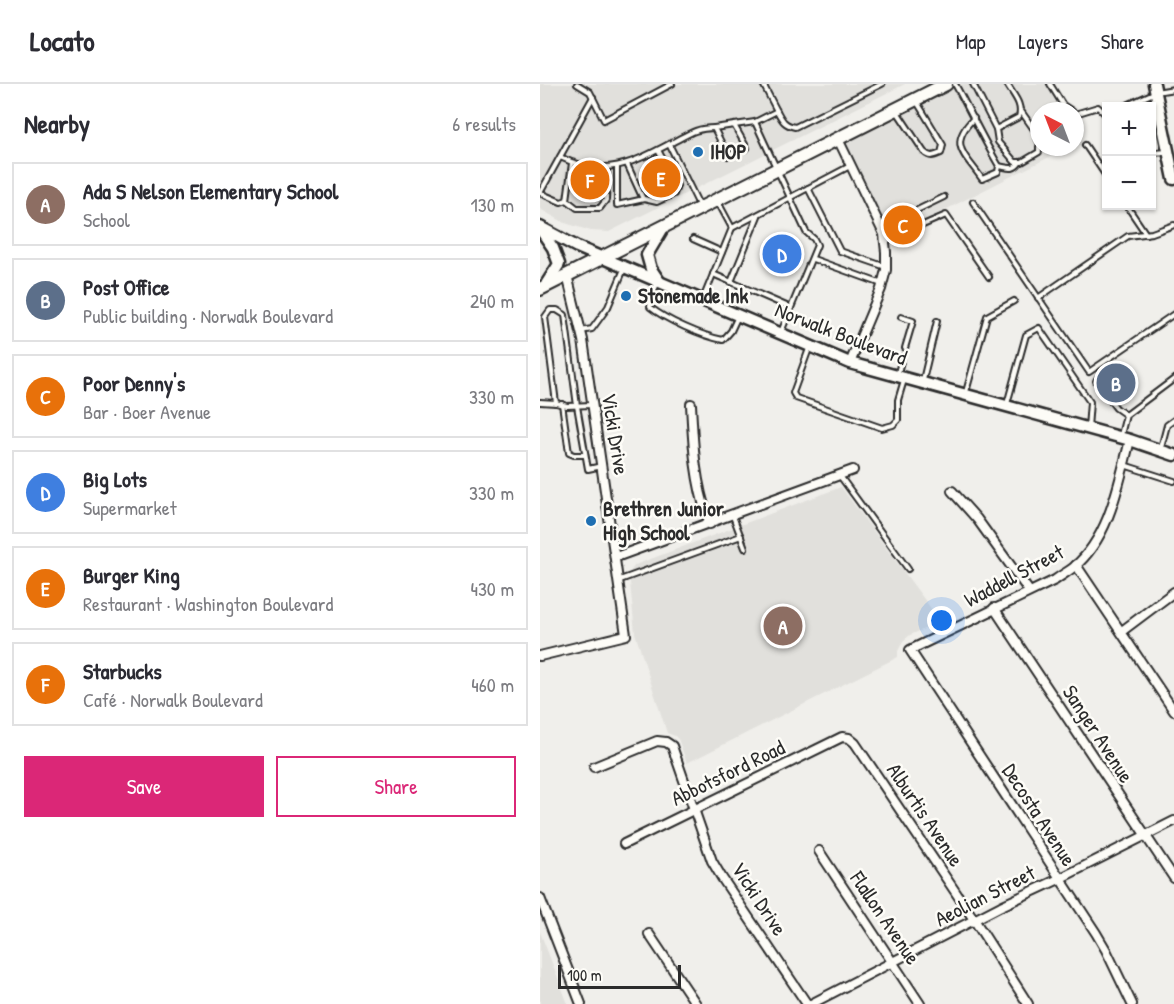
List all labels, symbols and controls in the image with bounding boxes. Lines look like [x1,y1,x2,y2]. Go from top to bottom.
text: Locato [30,22,94,60]
text: Map [956,27,985,56]
text: Layers [1018,27,1068,56]
text: Share [1101,27,1144,56]
north arrow [1030,102,1084,156]
map controls [1102,102,1156,210]
button: + [1102,102,1156,156]
text: Nearby [24,106,90,141]
text: 6 results [452,110,516,137]
place label: IHOP [710,137,747,166]
marker: IHOP [691,145,705,159]
pin: E [642,156,680,200]
button: − [1102,156,1156,210]
pin: F [571,158,610,202]
text: Ada S Nelson Elementary School [83,176,338,206]
text: A [41,191,50,218]
text: 130 m [471,191,514,218]
pin: C [884,202,922,248]
text: School [83,206,130,233]
pin: D [762,232,802,276]
text: Post Office [83,272,170,302]
place label: Stonemade Ink [638,281,748,310]
text: B [40,287,51,314]
text: 240 m [470,287,514,314]
marker: Stonemade Ink [619,289,633,303]
street label: Norwalk Boulevard [771,295,911,372]
text: Public building · Norwalk Boulevard [83,302,333,329]
pin: B [1096,360,1136,406]
text: Poor Denny's [83,368,185,398]
text: C [40,383,51,410]
text: 330 m [469,383,514,410]
street label: Vicki Drive [595,391,636,477]
text: Bar · Boer Avenue [83,398,211,425]
text: Big Lots [83,464,147,494]
text: D [41,479,50,506]
text: 330 m [469,479,514,506]
text: Supermarket [83,494,177,521]
place label: Brethren Junior High School [603,494,725,548]
marker: Brethren Junior High School [584,514,598,528]
street label: Waddell Street [959,537,1069,614]
text: Burger King [83,560,180,590]
text: E [41,575,50,602]
text: 430 m [470,575,514,602]
text: Restaurant · Washington Boulevard [83,590,333,617]
pin: A [764,604,802,648]
your location [927,606,956,635]
text: Starbucks [83,656,162,686]
text: F [42,671,49,698]
text: 460 m [471,671,514,698]
street label: Sanger Avenue [1056,679,1141,788]
text: Café · Norwalk Boulevard [83,686,263,713]
street label: Abbotsford Road [666,733,789,813]
button: Save [24,756,264,817]
button: Share [276,756,516,817]
street label: Alburtis Avenue [880,757,971,872]
street label: Decosta Avenue [996,758,1083,872]
street label: Vicki Drive [725,856,794,941]
street label: Aeolian Street [930,858,1041,933]
street label: Flallon Avenue [843,865,927,970]
scale bar [558,962,681,990]
text: 100 m [567,964,602,986]

